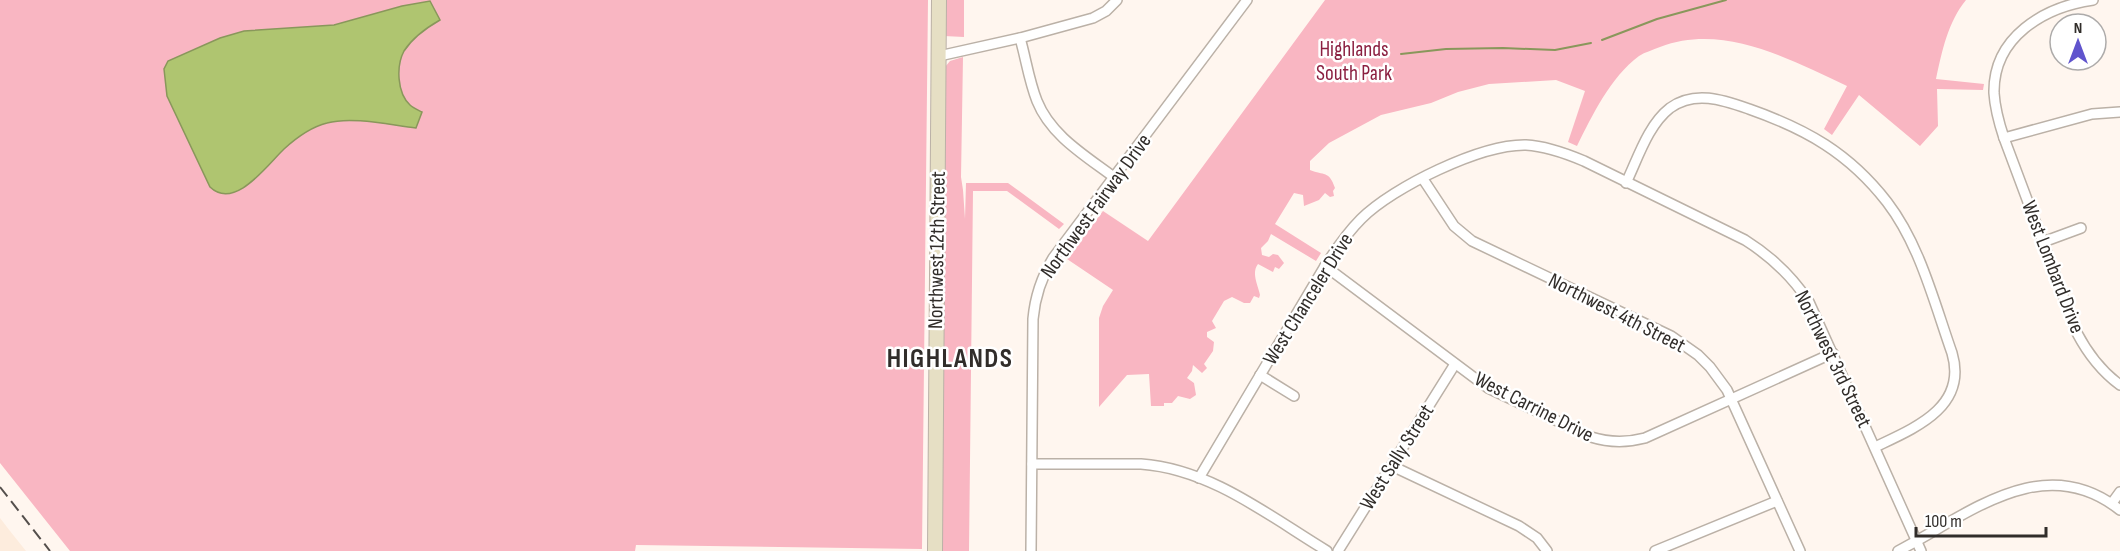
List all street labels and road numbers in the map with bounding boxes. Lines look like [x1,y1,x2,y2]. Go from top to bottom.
street label: Northwest Fairway Drive [1035,129,1157,283]
street label: Northwest 12th Street [923,171,951,329]
street label: West Lombard Drive [2016,197,2090,337]
street label: West Chanceler Drive [1258,229,1358,369]
street label: Northwest 4th Street [1544,268,1690,358]
street label: Northwest 3rd Street [1789,286,1877,432]
street label: West Carrine Drive [1470,366,1598,448]
street label: West Sally Street [1355,400,1439,514]

